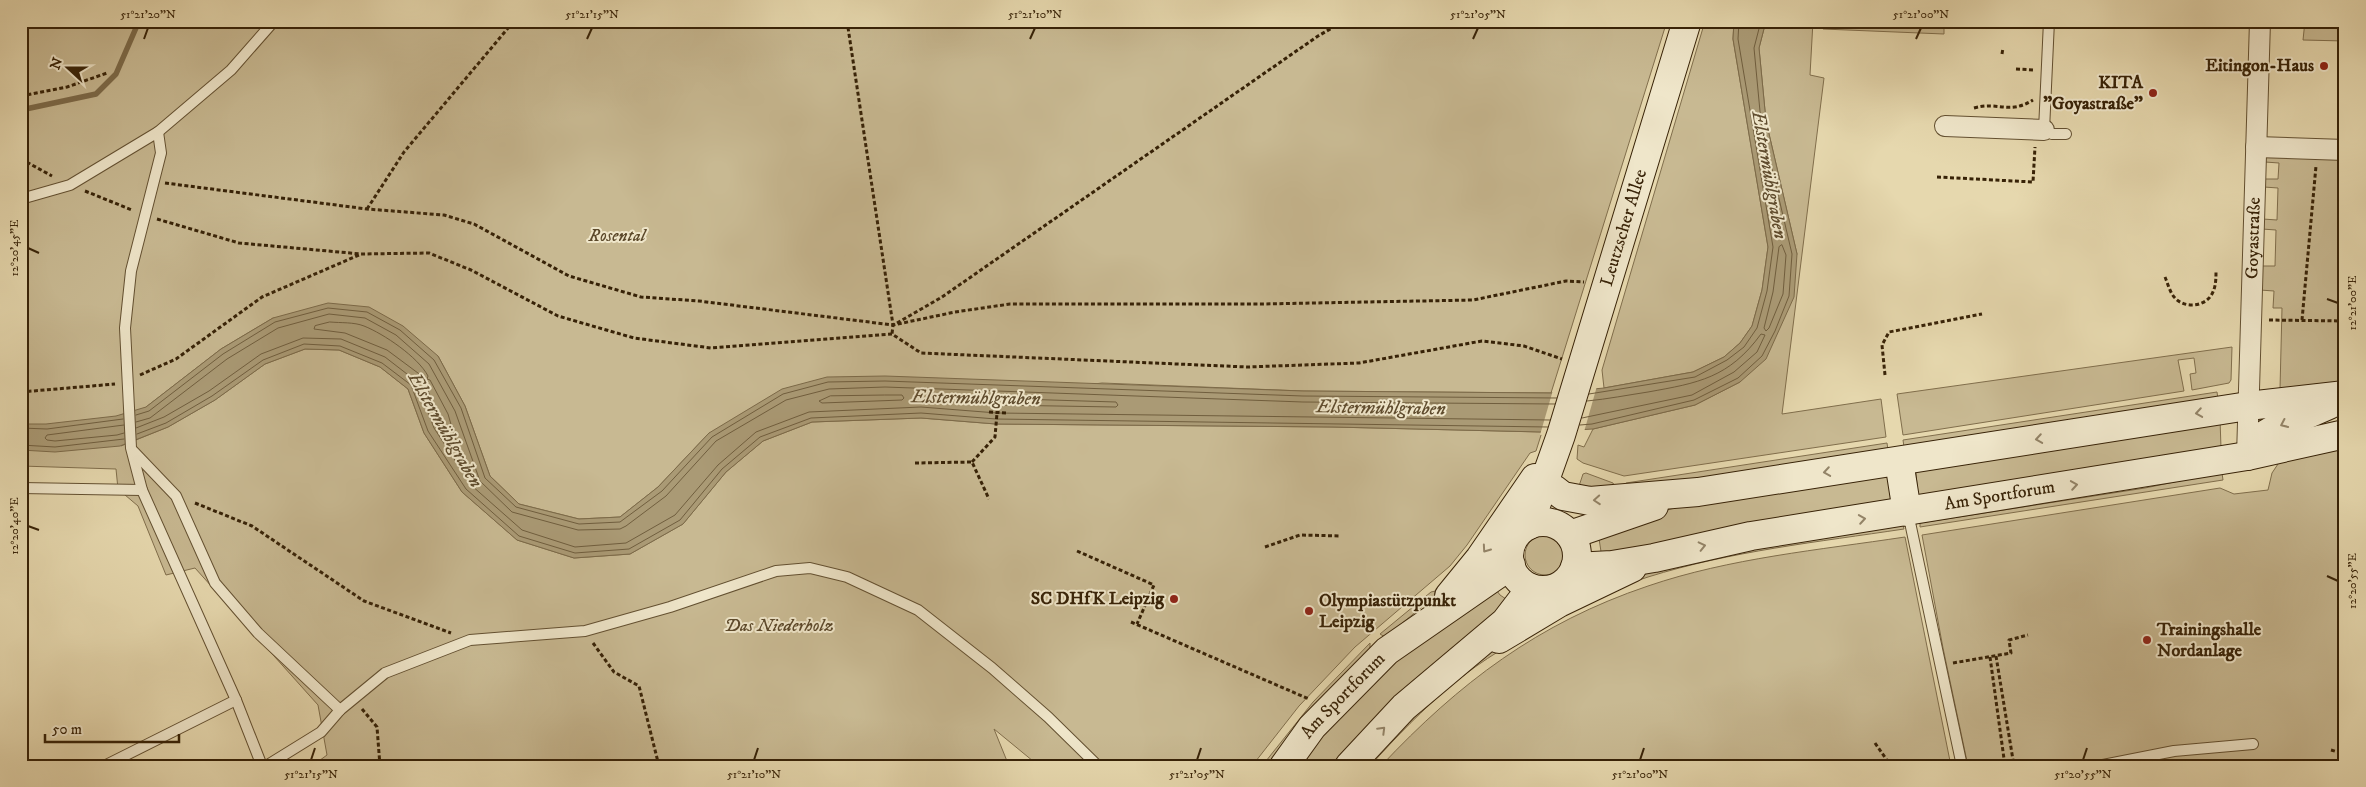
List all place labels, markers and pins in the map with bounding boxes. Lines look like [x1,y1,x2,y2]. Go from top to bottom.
place label: Eitingon-Haus [2205,55,2314,77]
marker: Eitingon-Haus [2318,60,2330,72]
place label: KITA "Goyastraße" [2043,72,2144,115]
marker: KITA "Goyastraße" [2147,87,2159,99]
place label: SC DHfK Leipzig [1031,588,1165,610]
place label: Olympiastützpunkt Leipzig [1319,590,1456,633]
marker: SC DHfK Leipzig [1168,593,1180,605]
marker: Olympiastützpunkt Leipzig [1303,605,1315,617]
place label: Trainingshalle Nordanlage [2156,619,2262,662]
marker: Trainingshalle Nordanlage [2141,634,2153,646]

